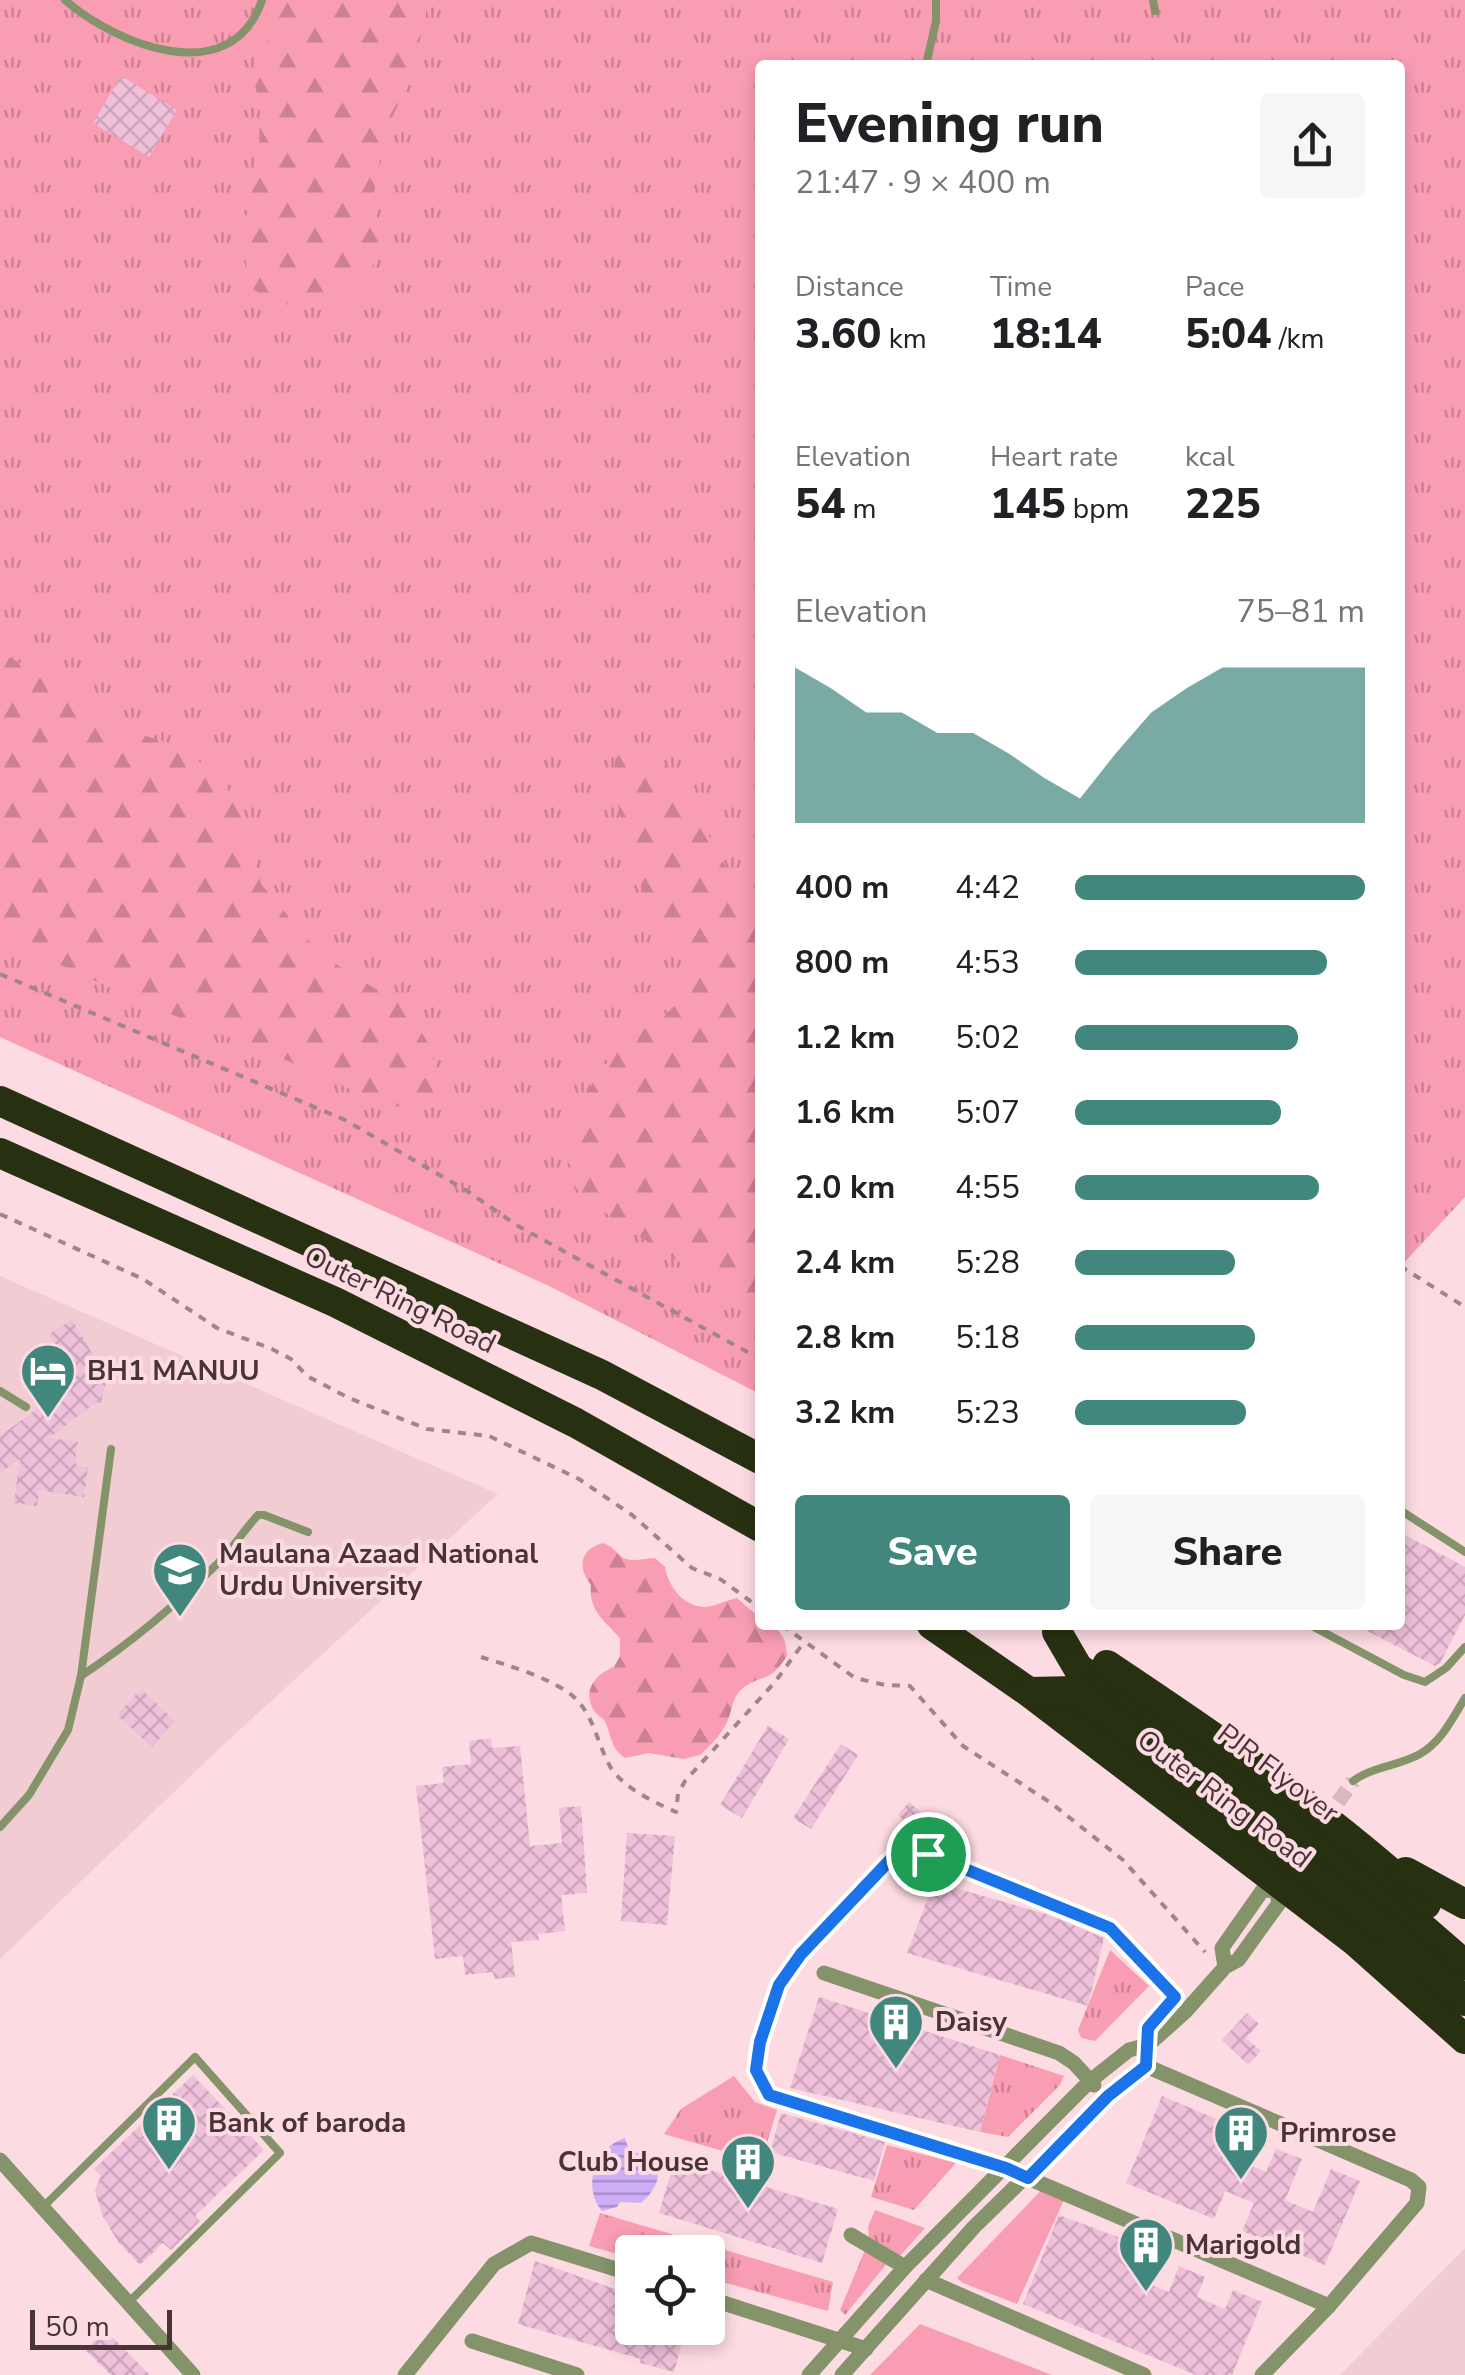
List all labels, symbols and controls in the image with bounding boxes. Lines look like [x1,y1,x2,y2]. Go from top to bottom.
text: Evening run [795,86,1104,161]
button: share [1260,93,1365,198]
text: 21:47 · 9 × 400 m [795,161,1051,204]
text: Distance [795,268,904,306]
text: Time [990,268,1052,306]
text: Pace [1185,268,1244,306]
text: 3.60 [795,306,882,363]
text: 18:14 [990,306,1102,363]
text: 5:04 [1185,306,1272,363]
text: km [882,320,927,358]
text: /km [1272,320,1325,358]
text: Elevation [795,438,911,476]
text: Heart rate [990,438,1118,476]
text: kcal [1185,438,1235,476]
text: 54 [795,476,845,533]
text: 145 [990,476,1066,533]
text: 225 [1185,476,1261,533]
text: m [845,490,877,528]
text: bpm [1066,490,1129,528]
text: Elevation [795,590,928,633]
text: 75–81 m [1237,590,1365,633]
text: 400 m [795,866,889,909]
text: 4:42 [955,866,1020,909]
text: 800 m [795,941,889,984]
text: 4:53 [955,941,1020,984]
text: 1.2 km [795,1016,895,1059]
text: 5:02 [955,1016,1020,1059]
text: 1.6 km [795,1091,895,1134]
text: 5:07 [955,1091,1020,1134]
text: 2.0 km [795,1166,895,1209]
text: 4:55 [955,1166,1020,1209]
street label: Outer Ring Road [298,1237,502,1363]
text: 2.4 km [795,1241,895,1284]
text: 5:28 [955,1241,1020,1284]
text: 2.8 km [795,1316,895,1359]
text: 5:18 [955,1316,1020,1359]
hotel icon: BH1 MANUU [18,1341,78,1420]
place label: BH1 MANUU [87,1352,260,1390]
text: 3.2 km [795,1391,895,1434]
text: 5:23 [955,1391,1020,1434]
button: Save [795,1495,1070,1610]
button: Share [1090,1495,1365,1610]
place label: Maulana Azaad National Urdu University [219,1535,538,1605]
school or university icon: Maulana Azaad National Urdu University [150,1540,210,1619]
street label: PJR Flyover [1209,1715,1347,1831]
street label: Outer Ring Road [1129,1721,1319,1877]
pin [886,1812,971,1897]
icon: arrive [901,1827,956,1882]
building icon: Daisy [866,1992,926,2071]
place label: Daisy [935,2003,1007,2041]
building icon: Bank of baroda [139,2093,199,2172]
building icon: Primrose [1211,2103,1271,2182]
place label: Bank of baroda [208,2104,406,2142]
place label: Primrose [1280,2114,1396,2152]
building icon: Club House [718,2132,778,2211]
place label: Club House [558,2143,709,2181]
building icon: Marigold [1116,2215,1176,2294]
place label: Marigold [1185,2226,1301,2264]
map controls [615,2235,725,2345]
button: locate [615,2235,725,2345]
scale bar [30,2305,172,2350]
text: 50 m [45,2308,110,2346]

